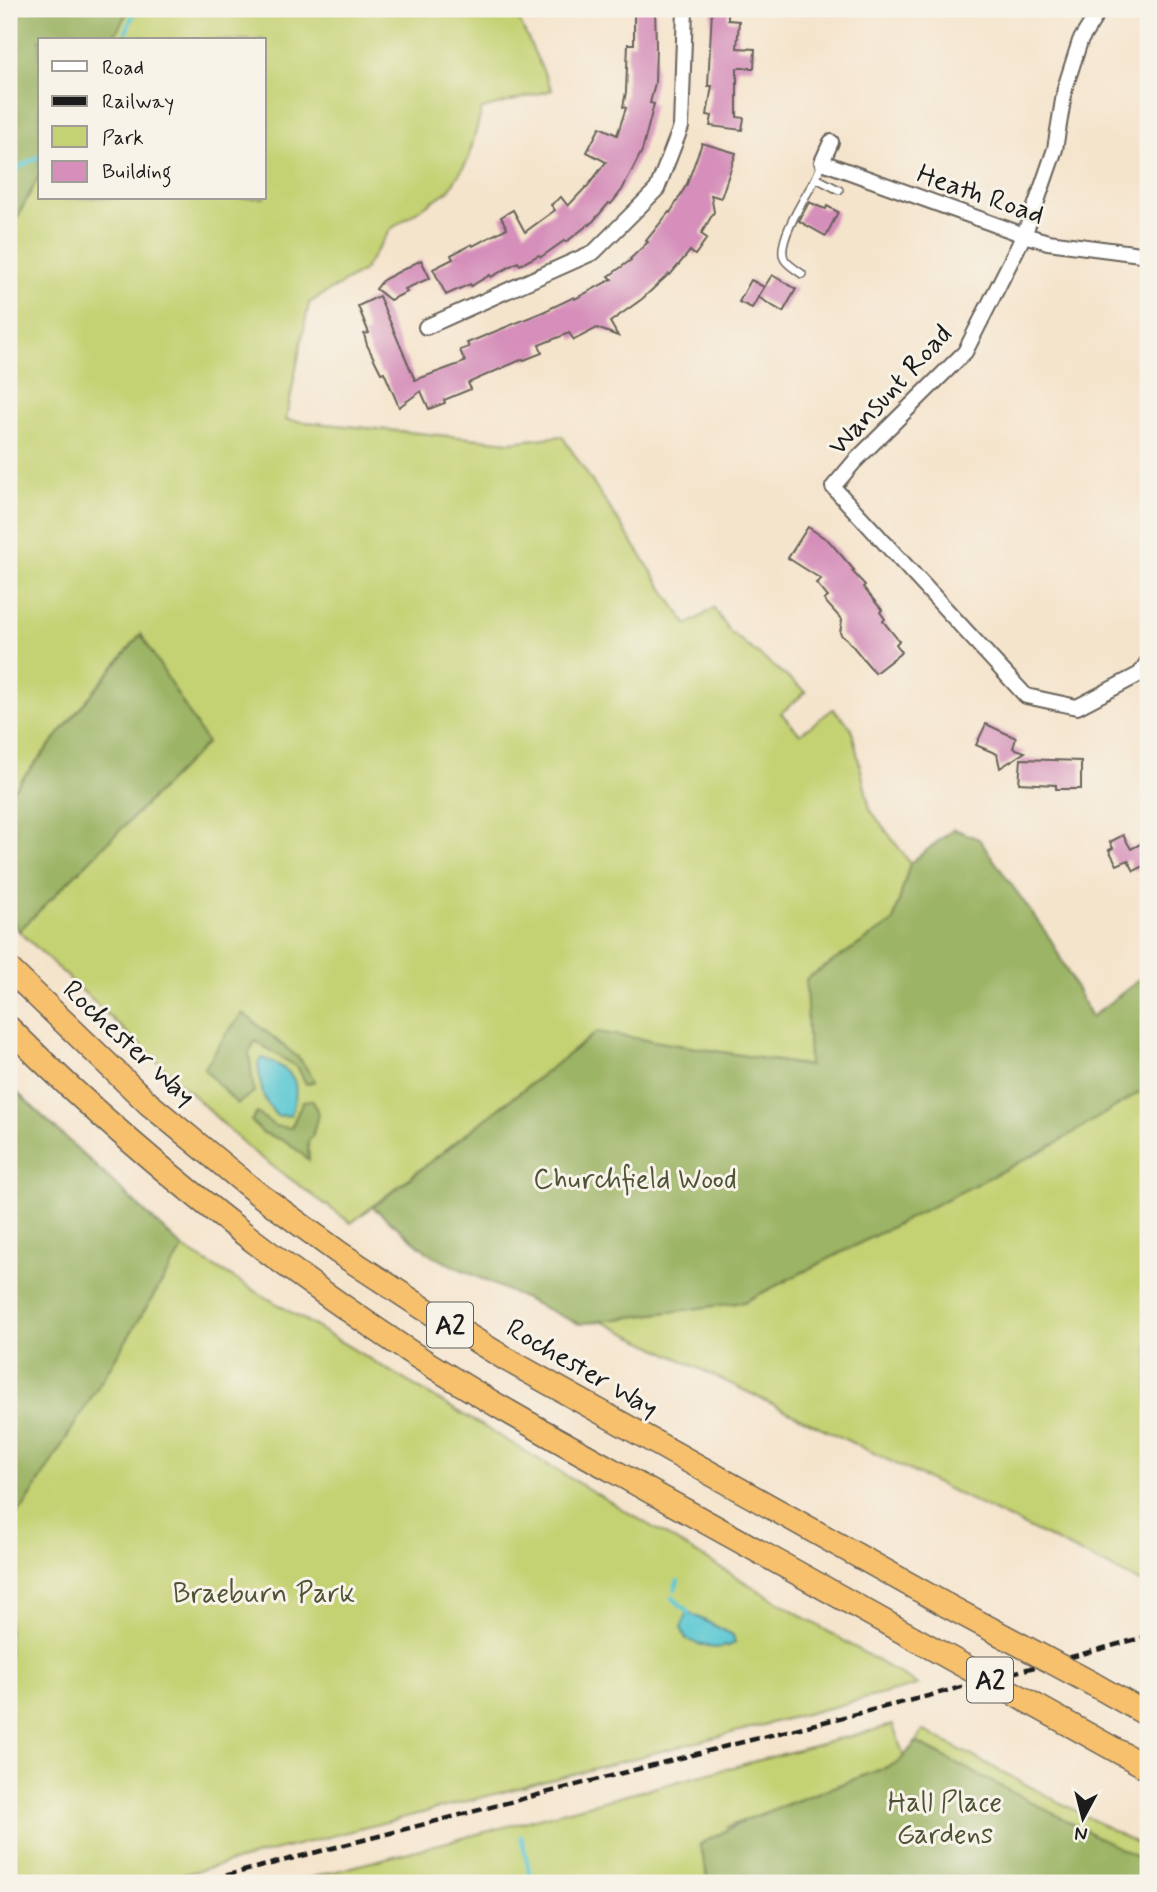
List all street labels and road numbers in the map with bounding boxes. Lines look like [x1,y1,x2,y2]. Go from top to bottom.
street label: Heath Road [912,156,1049,234]
street label: Wansunt Road [820,317,961,464]
street label: Rochester Way [54,972,203,1115]
road number: A2 [427,1302,473,1348]
street label: Rochester Way [499,1311,664,1428]
road number: A2 [967,1658,1013,1702]

